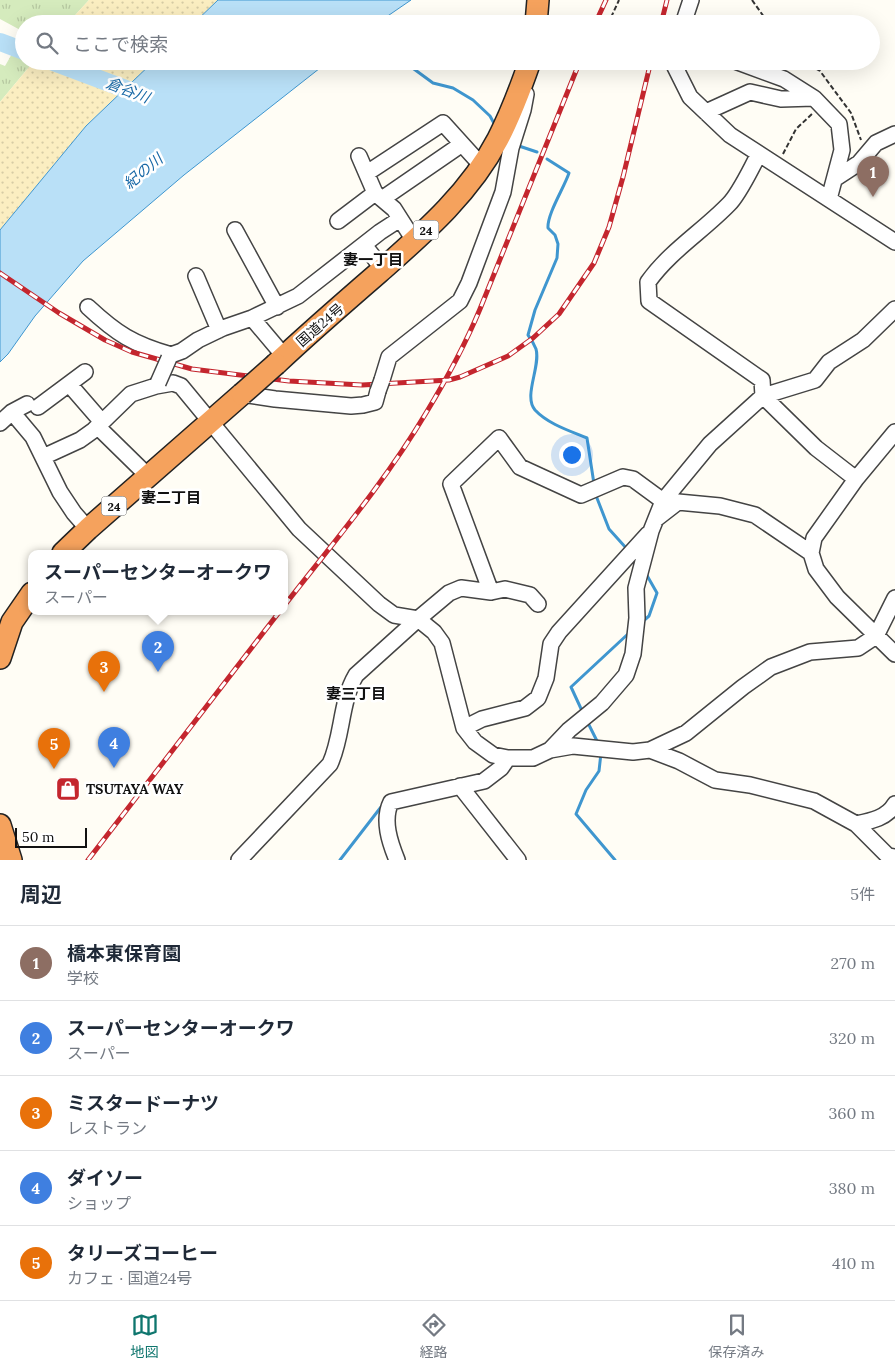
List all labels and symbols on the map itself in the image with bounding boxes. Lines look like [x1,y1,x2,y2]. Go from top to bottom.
water label: 倉谷川 [104,73,154,108]
water label: 紀の川 [120,148,168,193]
pin: 1 [857,156,889,197]
road number: 24 [414,220,438,240]
district label: 妻一丁目 [343,250,403,269]
street label: 国道24号 [293,300,347,350]
your location [559,442,585,468]
district label: 妻二丁目 [141,488,201,507]
road number: 24 [102,496,126,516]
pin: 2 [142,631,174,672]
pin: 3 [88,651,120,692]
district label: 妻三丁目 [326,684,386,703]
pin: 4 [98,727,130,768]
pin: 5 [38,728,70,769]
shop icon: TSUTAYA WAY [55,776,81,802]
place label: TSUTAYA WAY [86,780,184,798]
scale bar [15,825,88,848]

